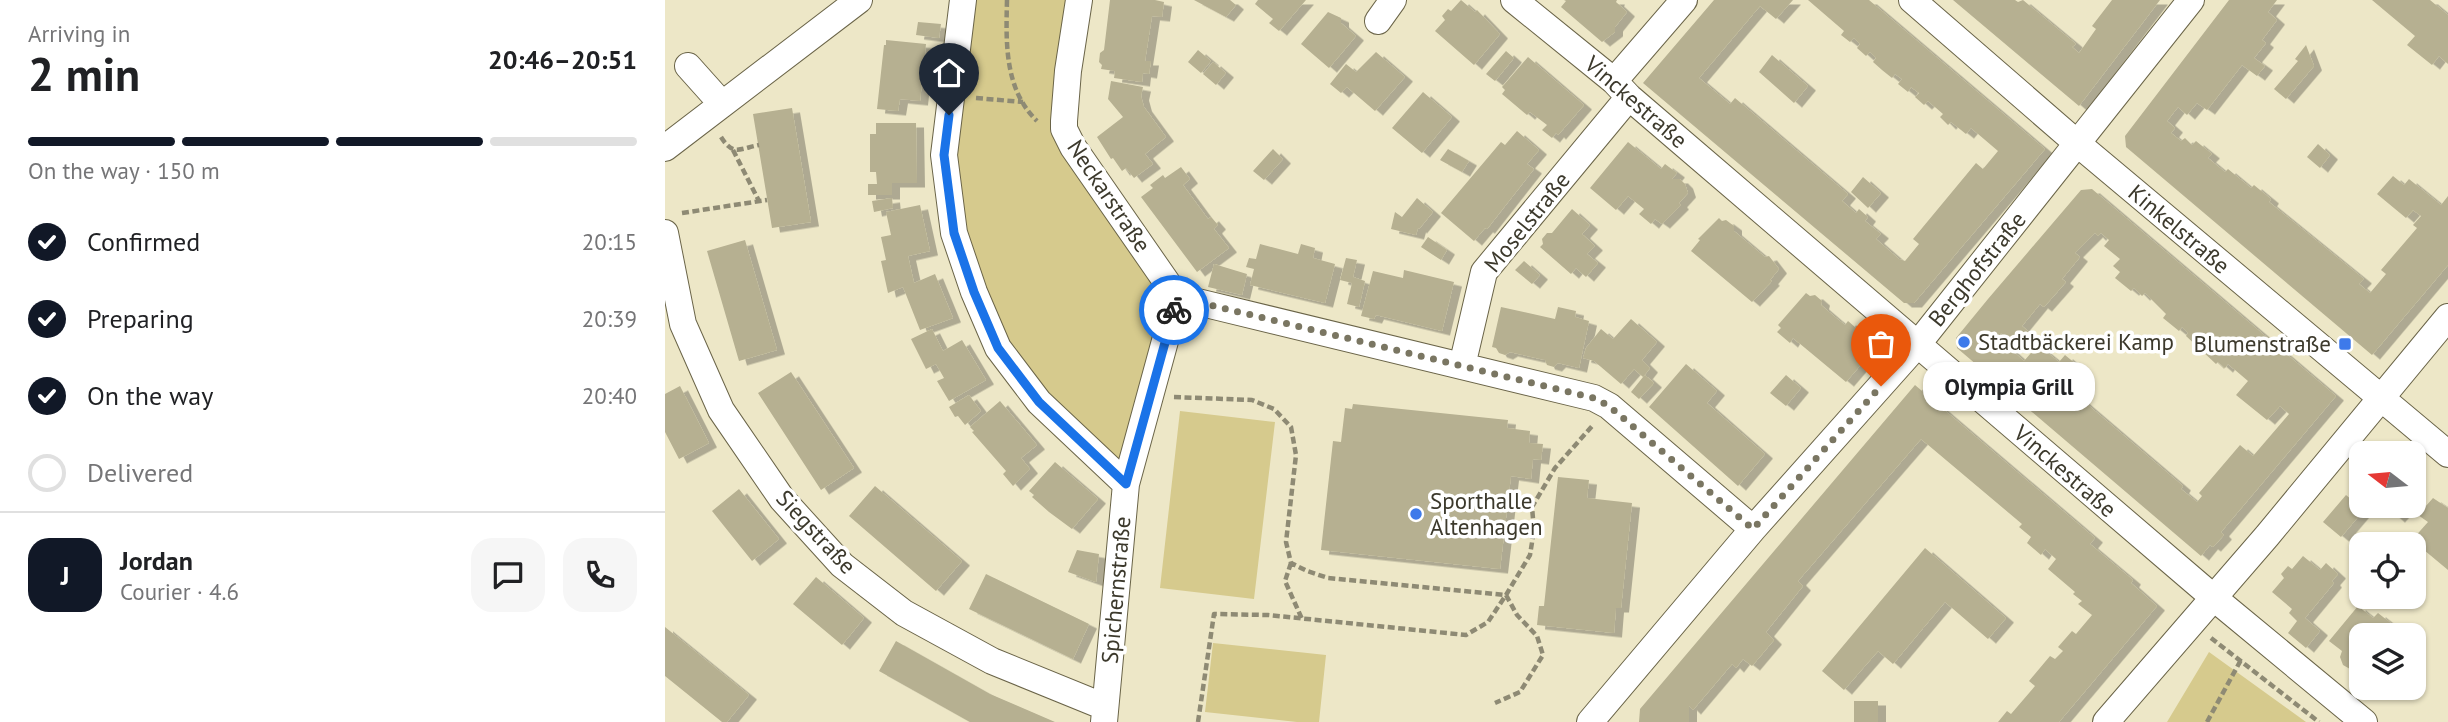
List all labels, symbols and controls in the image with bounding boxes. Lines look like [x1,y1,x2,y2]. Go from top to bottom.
text: Arriving in [28,19,130,48]
text: 20:46–20:51 [488,43,637,76]
pin [919,43,979,115]
text: 2 min [28,44,140,104]
street label: Vinckestraße [1578,48,1694,154]
icon: home [930,54,968,92]
street label: Neckarstraße [1061,134,1158,258]
text: On the way · 150 m [28,156,220,185]
street label: Moselstraße [1477,166,1576,278]
street label: Kinkelstraße [2123,178,2236,280]
street label: Berghofstraße [1922,205,2032,332]
icon: check [28,223,66,261]
text: Confirmed [87,225,200,258]
text: 20:15 [582,227,637,256]
courier [1139,275,1209,345]
icon: bike [1155,291,1193,329]
icon: check [28,300,66,338]
text: Preparing [87,302,194,335]
text: 20:39 [582,304,637,333]
pin [1851,314,1911,386]
icon: bag [1862,325,1900,363]
place label: Stadtbäckerei Kamp [1978,327,2174,356]
place label: Blumenstraße [2194,329,2331,358]
marker: Stadtbäckerei Kamp [1956,334,1972,350]
marker: Blumenstraße [2337,336,2353,352]
callout: Olympia Grill [1923,362,2095,410]
text: Olympia Grill [1944,372,2074,401]
icon: check [28,377,66,415]
text: On the way [87,379,213,412]
text: 20:40 [582,381,637,410]
street label: Vinckestraße [2007,417,2123,523]
north arrow [2349,441,2425,518]
map controls [2349,441,2426,700]
text: Delivered [87,456,193,489]
street label: Siegstraße [770,484,862,580]
place label: Sporthalle Altenhagen [1430,486,1543,541]
marker: Sporthalle Altenhagen [1408,506,1424,522]
street label: Spichernstraße [1095,515,1136,665]
button: locate [2349,532,2426,609]
button: chat [471,538,545,612]
button: phone [563,538,637,612]
text: Jordan [120,544,193,577]
text: J [61,559,69,592]
text: Courier · 4.6 [120,577,239,606]
button: layers [2349,623,2426,700]

